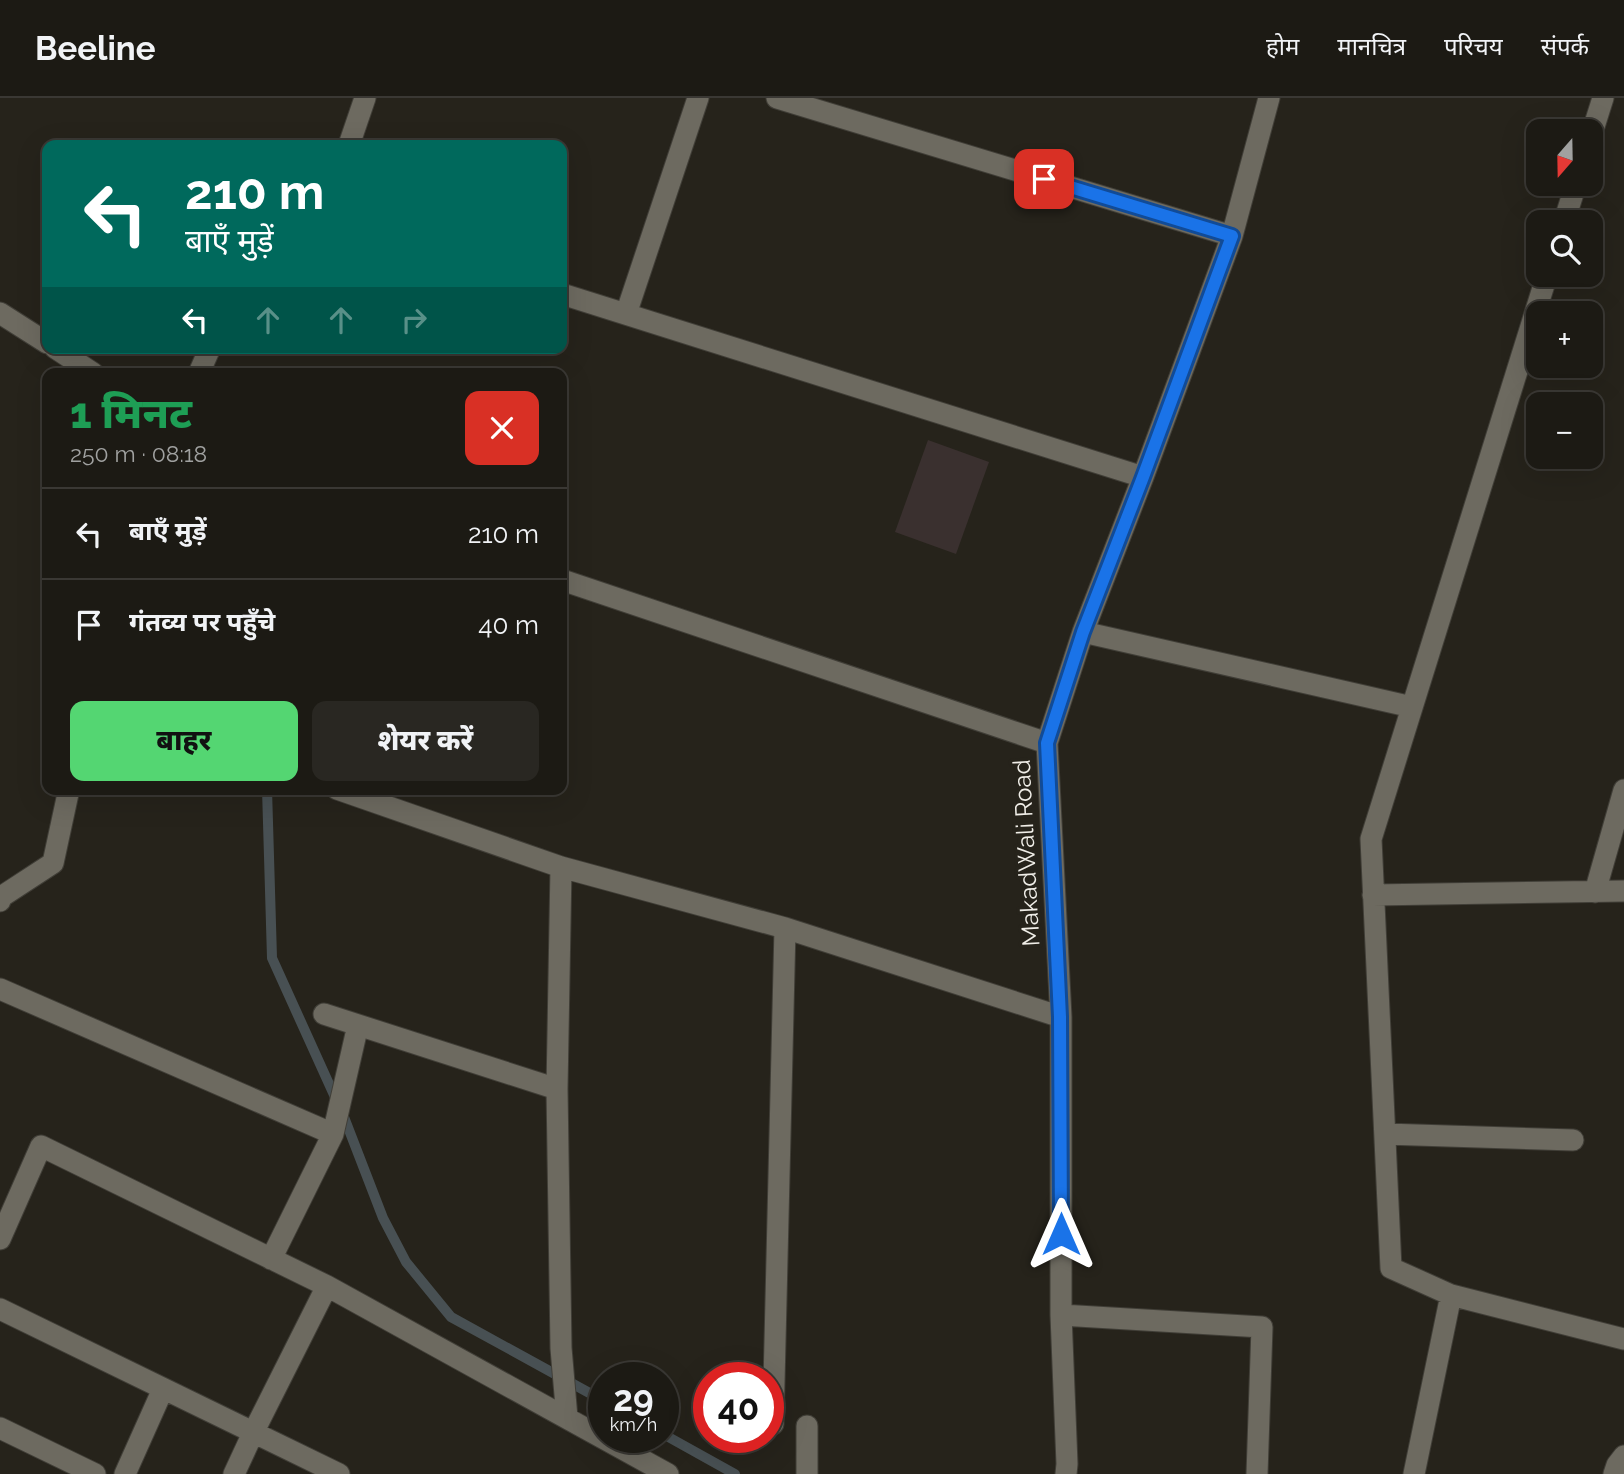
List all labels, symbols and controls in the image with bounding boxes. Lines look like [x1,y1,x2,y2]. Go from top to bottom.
text: Beeline [35,29,156,68]
text: होम [1266,32,1299,61]
text: मानचित्र [1337,32,1406,61]
text: परिचय [1444,32,1503,61]
text: संपर्क [1541,32,1589,61]
north arrow [1526,119,1603,196]
map controls [1526,119,1603,469]
pin [1014,149,1074,209]
icon: arrive [1025,160,1063,198]
text: 210 m [185,163,324,220]
icon: left [70,168,161,259]
button: search [1526,210,1603,287]
text: बाएँ मुड़ें [185,222,274,259]
icon: left [176,301,214,339]
icon: ahead [249,301,287,339]
icon: ahead [322,301,360,339]
icon: right [395,301,433,339]
button: + [1526,301,1603,378]
text: 1 मिनट [70,389,192,438]
button: close [465,391,539,465]
button: − [1526,392,1603,469]
text: 250 m · 08:18 [70,440,207,467]
icon: left [70,515,108,553]
text: बाएँ मुड़ें [129,516,207,546]
text: 210 m [468,519,539,549]
icon: arrive [70,606,108,644]
text: गंतव्य पर पहुँचे [129,607,275,637]
text: 40 m [478,610,539,640]
button: बाहर [70,701,298,781]
button: शेयर करें [312,701,539,781]
street label: MakadWali Road [1007,759,1045,947]
position arrow [1024,1197,1098,1271]
speed limit sign: 40 [693,1362,784,1453]
text: 29 [613,1378,654,1419]
text: km/h [610,1414,657,1435]

